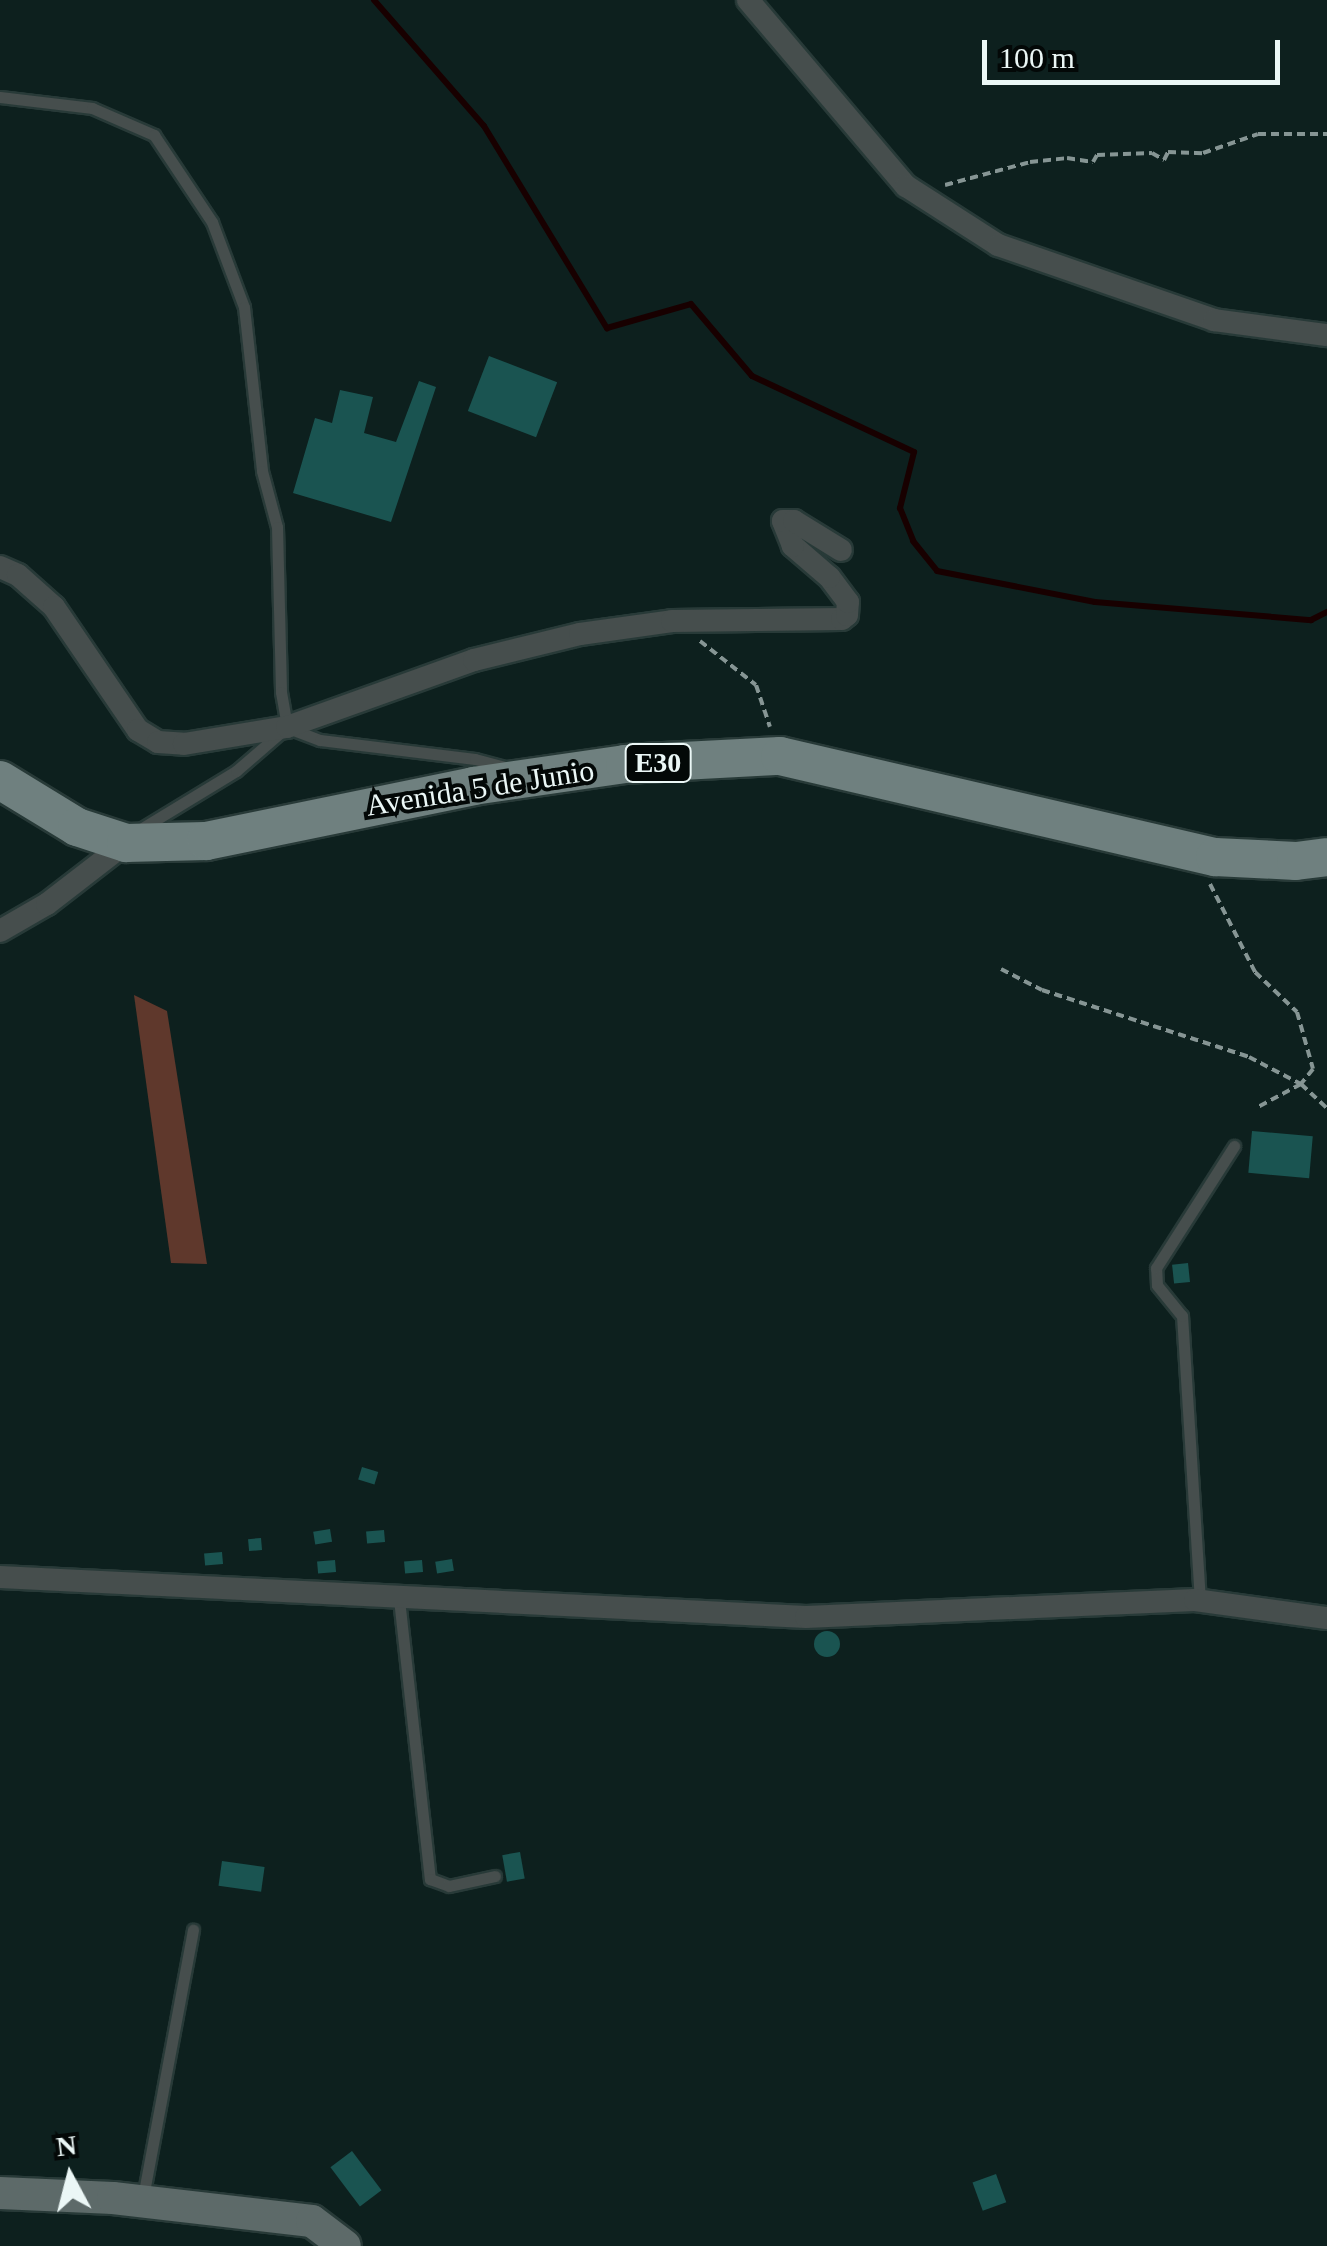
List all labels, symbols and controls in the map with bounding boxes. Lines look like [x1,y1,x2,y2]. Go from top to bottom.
scale bar [987,20,1284,82]
text: 100 m [999,41,1075,74]
road number: E30 [623,740,693,786]
street label: Avenida 5 de Junio [363,752,597,824]
north arrow [20,2126,120,2226]
text: N [54,2129,78,2162]

